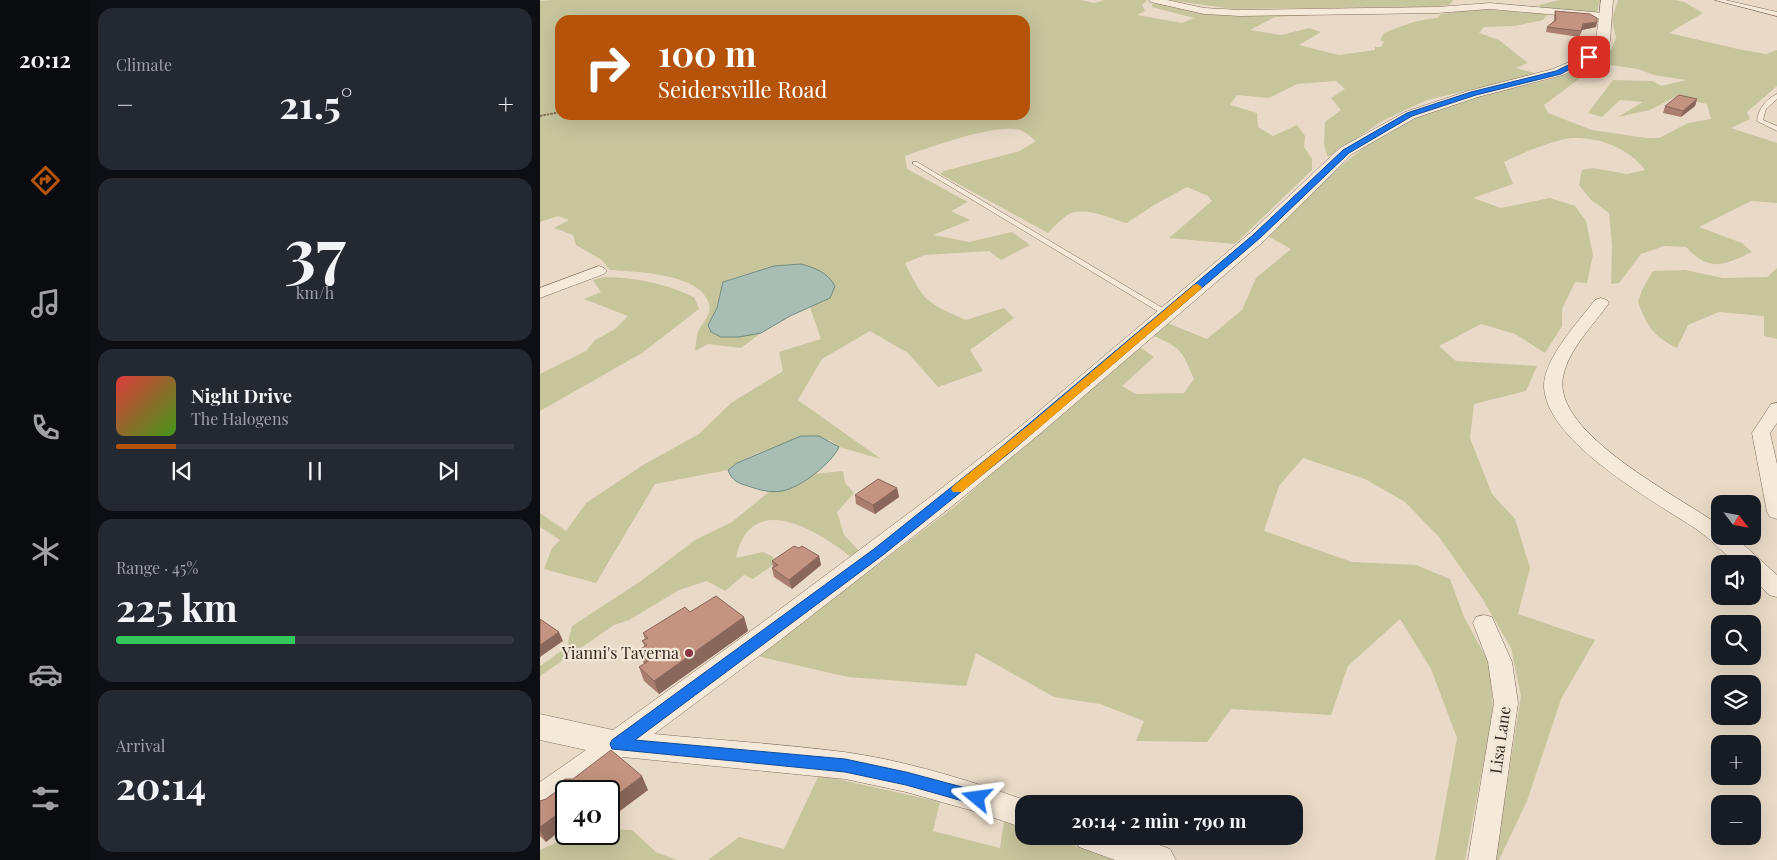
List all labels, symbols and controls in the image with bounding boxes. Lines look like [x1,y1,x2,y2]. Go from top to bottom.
text: 100 m [658,29,756,76]
icon: right [575,35,640,100]
pin [1568,36,1610,78]
icon: arrive [1575,43,1603,71]
text: 20:12 [19,44,71,74]
text: Climate [116,54,172,75]
text: Seidersville Road [658,74,827,104]
text: 21.5° [279,78,352,129]
text: − [116,85,134,122]
text: + [498,85,514,122]
icon: directions [28,163,63,198]
text: 37 [284,206,346,292]
text: km/h [296,282,334,303]
icon: music [28,286,63,321]
text: Night Drive [191,382,292,408]
text: The Halogens [191,408,289,429]
icon: phone [28,410,63,445]
icon: previous [168,457,196,485]
icon: pause [301,457,329,485]
icon: next [434,457,462,485]
north arrow [1711,495,1761,545]
map controls [1711,495,1761,845]
icon: climate [28,534,63,569]
button: sound [1711,555,1761,605]
text: Range · 45% [116,557,198,578]
text: 225 km [116,581,238,632]
button: search [1711,615,1761,665]
place label: Yianni's Taverna [561,642,679,663]
marker: Yianni's Taverna [683,647,695,659]
icon: car [28,657,63,692]
button: layers [1711,675,1761,725]
street label: Lisa Lane [1484,705,1515,775]
text: Arrival [116,735,165,756]
button: + [1711,735,1761,785]
text: 20:14 [116,759,206,810]
position arrow [950,771,1002,823]
speed limit sign: 40 [555,780,620,845]
icon: filters [28,781,63,816]
button: − [1711,795,1761,845]
text: 20:14 · 2 min · 790 m [1072,807,1246,833]

